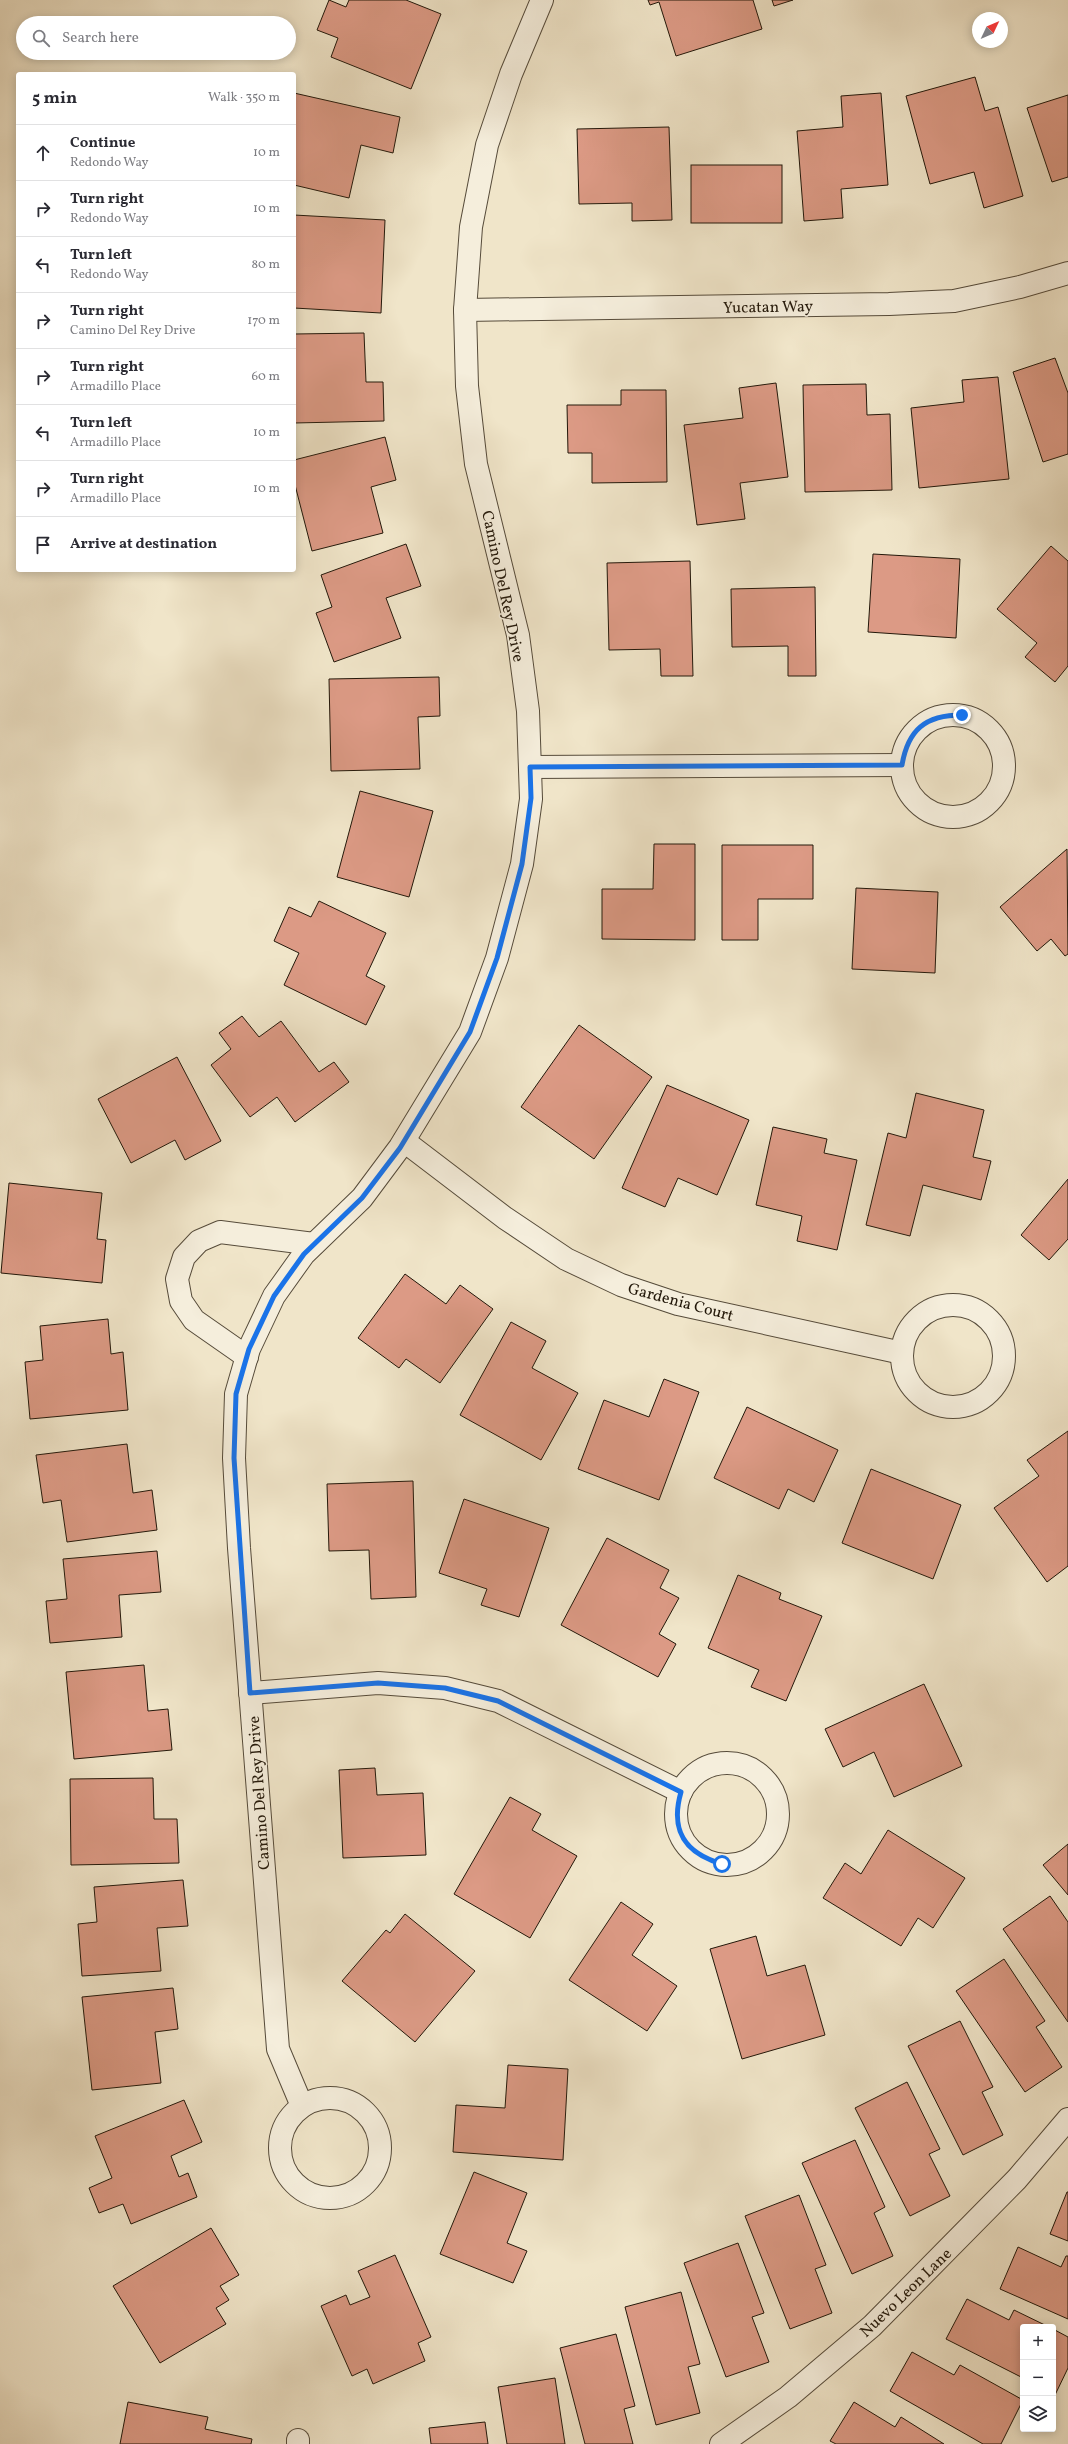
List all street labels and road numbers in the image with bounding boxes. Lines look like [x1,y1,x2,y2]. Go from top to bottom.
street label: Yucatan Way [723,296,814,320]
street label: Camino Del Rey Drive [475,509,529,664]
street label: Gardenia Court [625,1278,736,1328]
street label: Camino Del Rey Drive [244,1715,276,1871]
street label: Nuevo Leon Lane [856,2244,957,2343]

